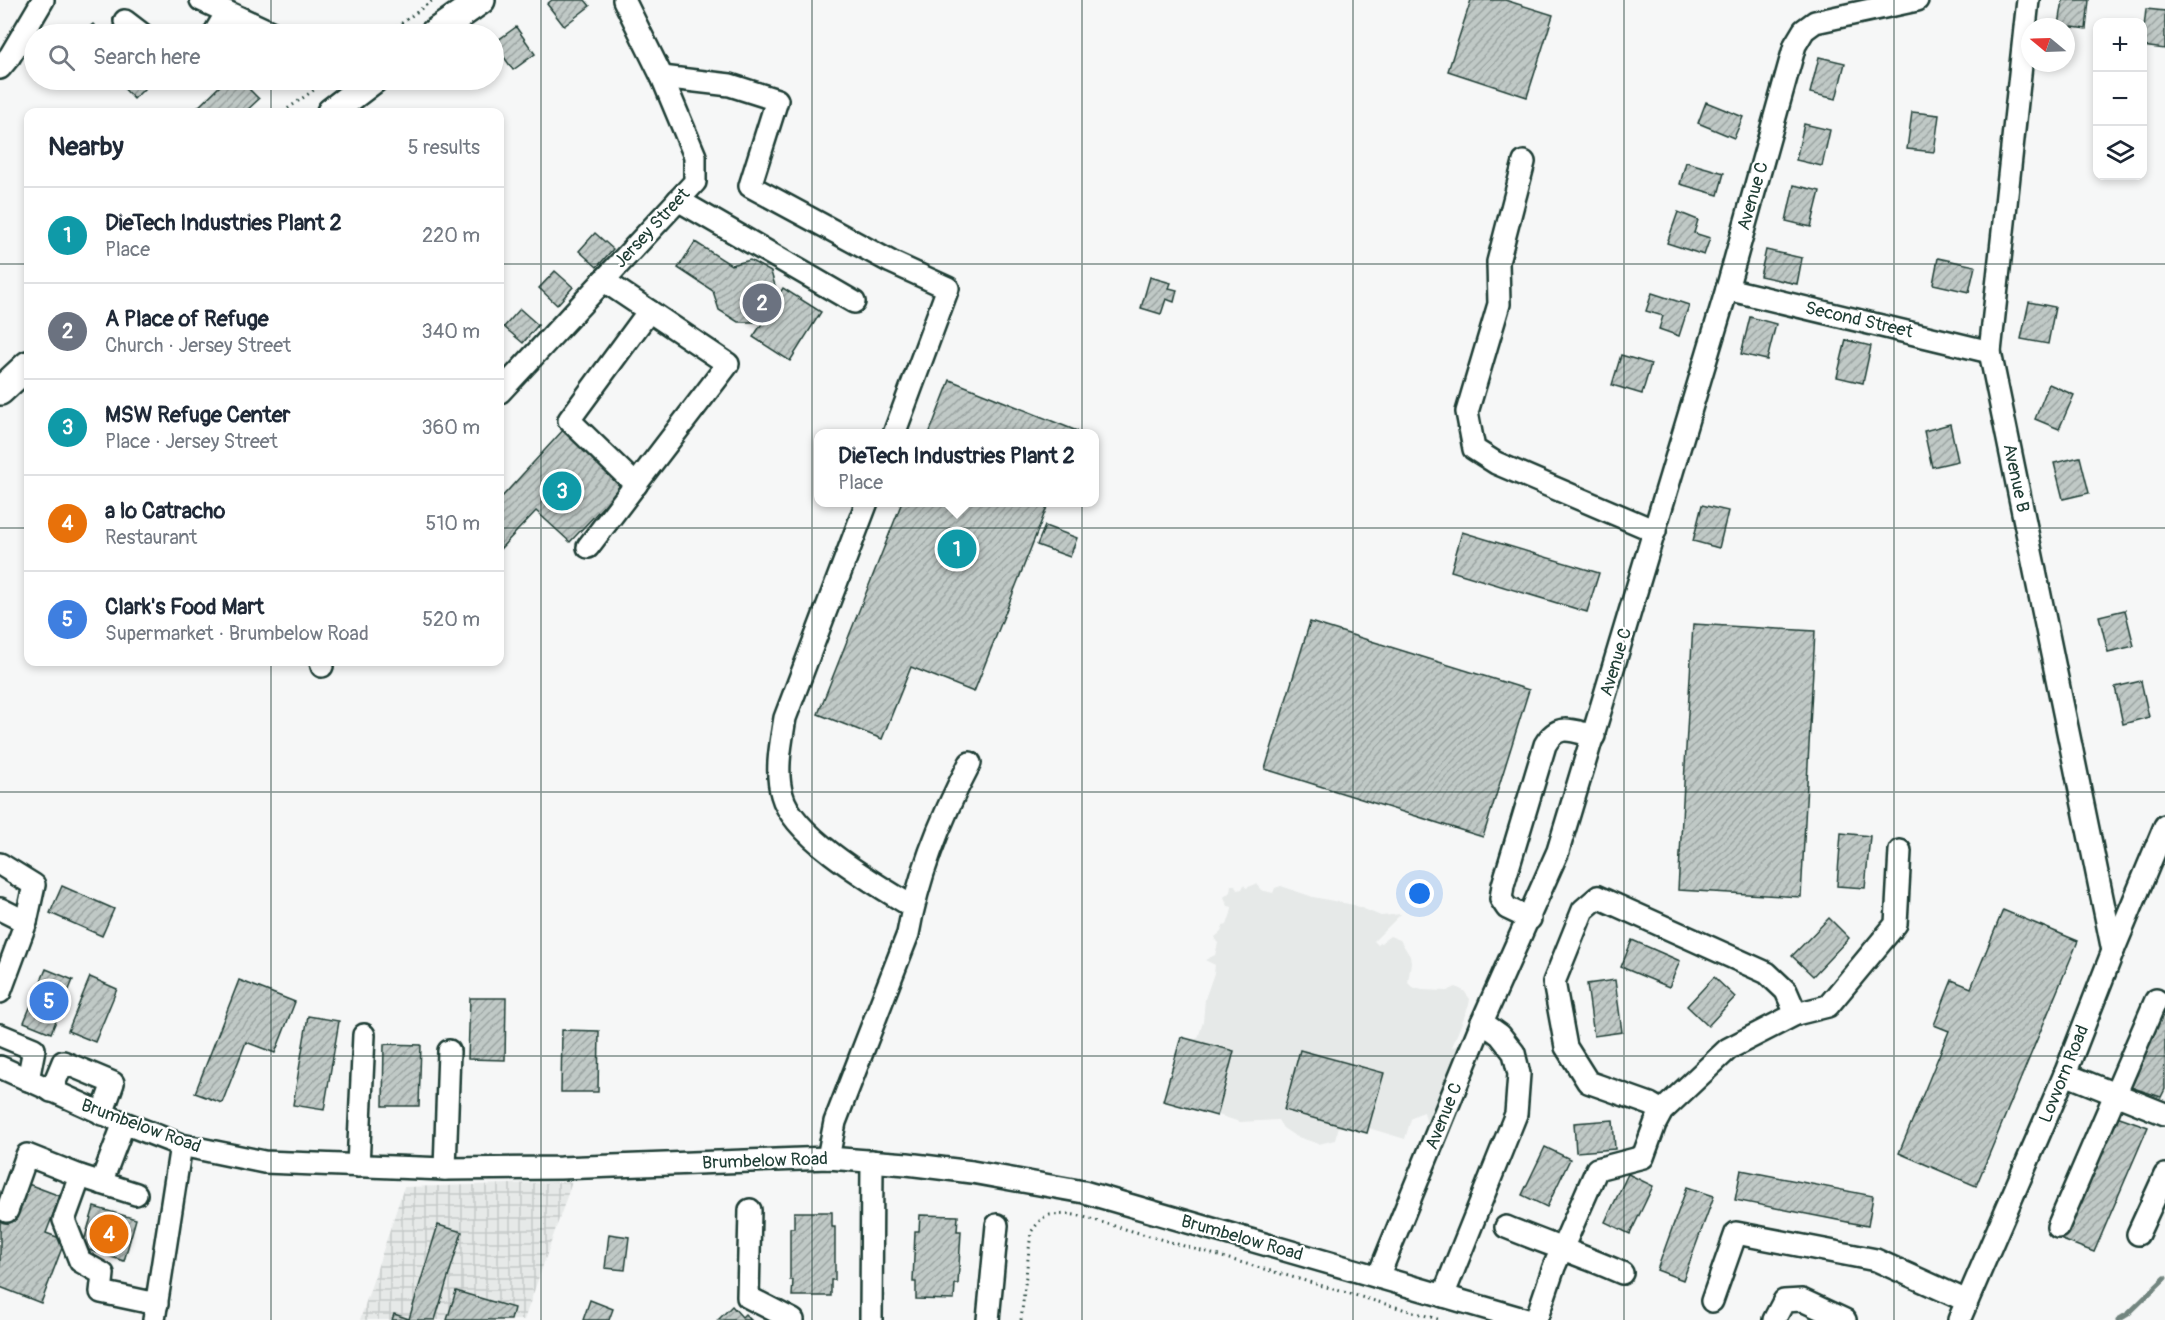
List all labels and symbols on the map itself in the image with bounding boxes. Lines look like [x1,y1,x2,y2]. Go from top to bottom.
north arrow [2021,18,2075,72]
street label: Avenue C [1732,159,1774,233]
street label: Jersey Street [609,183,695,273]
pin: 2 [742,280,782,326]
street label: Second Street [1803,296,1916,344]
street label: Avenue B [1998,442,2034,514]
pin: 3 [542,468,582,514]
pin: 1 [938,526,976,572]
street label: Avenue C [1595,625,1637,699]
your location [1405,879,1434,908]
pin: 5 [29,978,68,1024]
street label: Lovvorn Road [2034,1022,2094,1126]
street label: Avenue C [1420,1079,1468,1153]
street label: Brumbelow Road [78,1094,204,1158]
street label: Brumbelow Road [702,1147,828,1175]
street label: Brumbelow Road [1178,1210,1306,1266]
pin: 4 [90,1212,128,1256]

